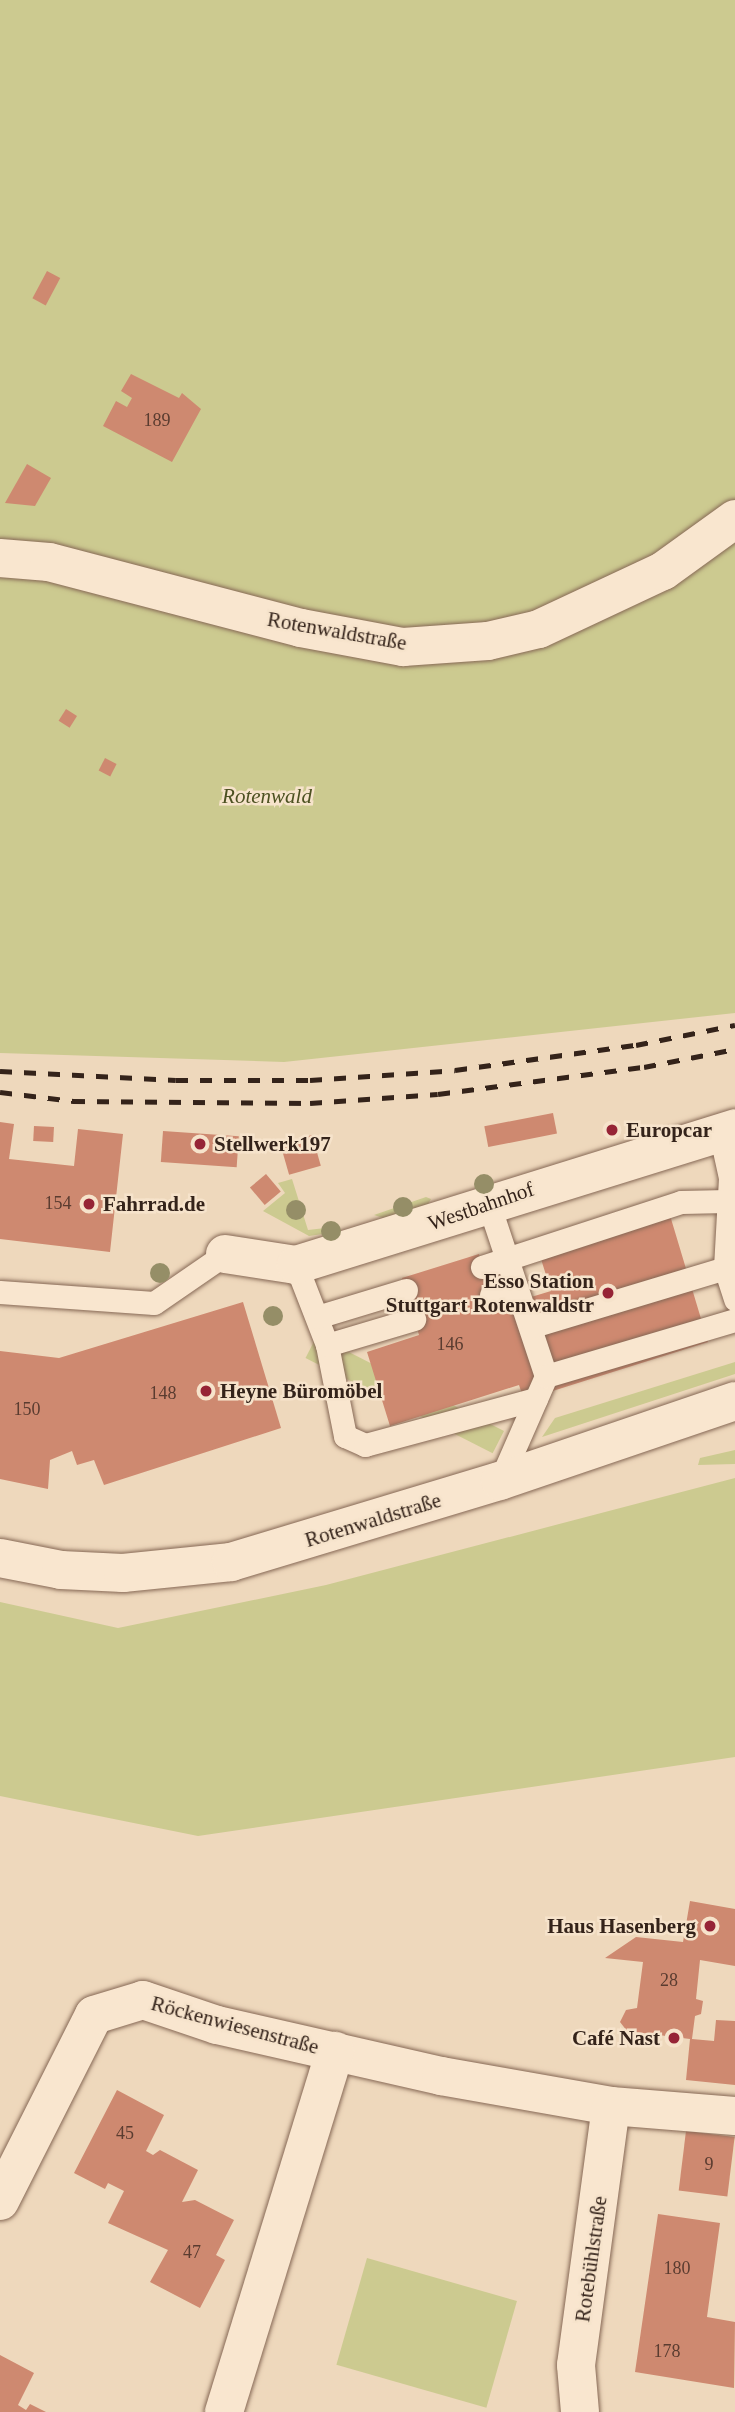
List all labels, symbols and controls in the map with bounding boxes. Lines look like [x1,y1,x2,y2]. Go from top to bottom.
house number: 189 [144,409,170,431]
street label: Rotenwaldstraße [265,606,409,656]
park label: Rotenwald [222,783,312,809]
place label: Europcar [626,1117,712,1143]
marker: Europcar [604,1122,620,1138]
place label: Stellwerk197 [214,1131,331,1157]
marker: Stellwerk197 [192,1136,208,1152]
street label: Westbahnhof [425,1176,537,1236]
place label: Fahrrad.de [103,1191,205,1217]
house number: 154 [44,1192,72,1214]
marker: Fahrrad.de [81,1196,97,1212]
place label: Esso Station Stuttgart Rotenwaldstr [386,1268,594,1318]
marker: Esso Station Stuttgart Rotenwaldstr [600,1285,616,1301]
house number: 146 [436,1333,464,1355]
place label: Heyne Büromöbel [220,1378,382,1404]
house number: 148 [149,1382,176,1404]
marker: Heyne Büromöbel [198,1383,214,1399]
house number: 150 [13,1398,41,1420]
street label: Rotenwaldstraße [302,1487,444,1553]
place label: Haus Hasenberg [547,1913,696,1939]
marker: Haus Hasenberg [702,1918,718,1934]
house number: 28 [660,1969,678,1991]
street label: Röckenwiesenstraße [148,1990,322,2060]
place label: Café Nast [572,2025,660,2051]
marker: Café Nast [666,2030,682,2046]
house number: 45 [116,2122,134,2144]
house number: 9 [705,2153,714,2175]
street label: Rotebühlstraße [570,2194,612,2324]
house number: 47 [183,2241,201,2263]
house number: 180 [664,2257,690,2279]
house number: 178 [654,2340,680,2362]

